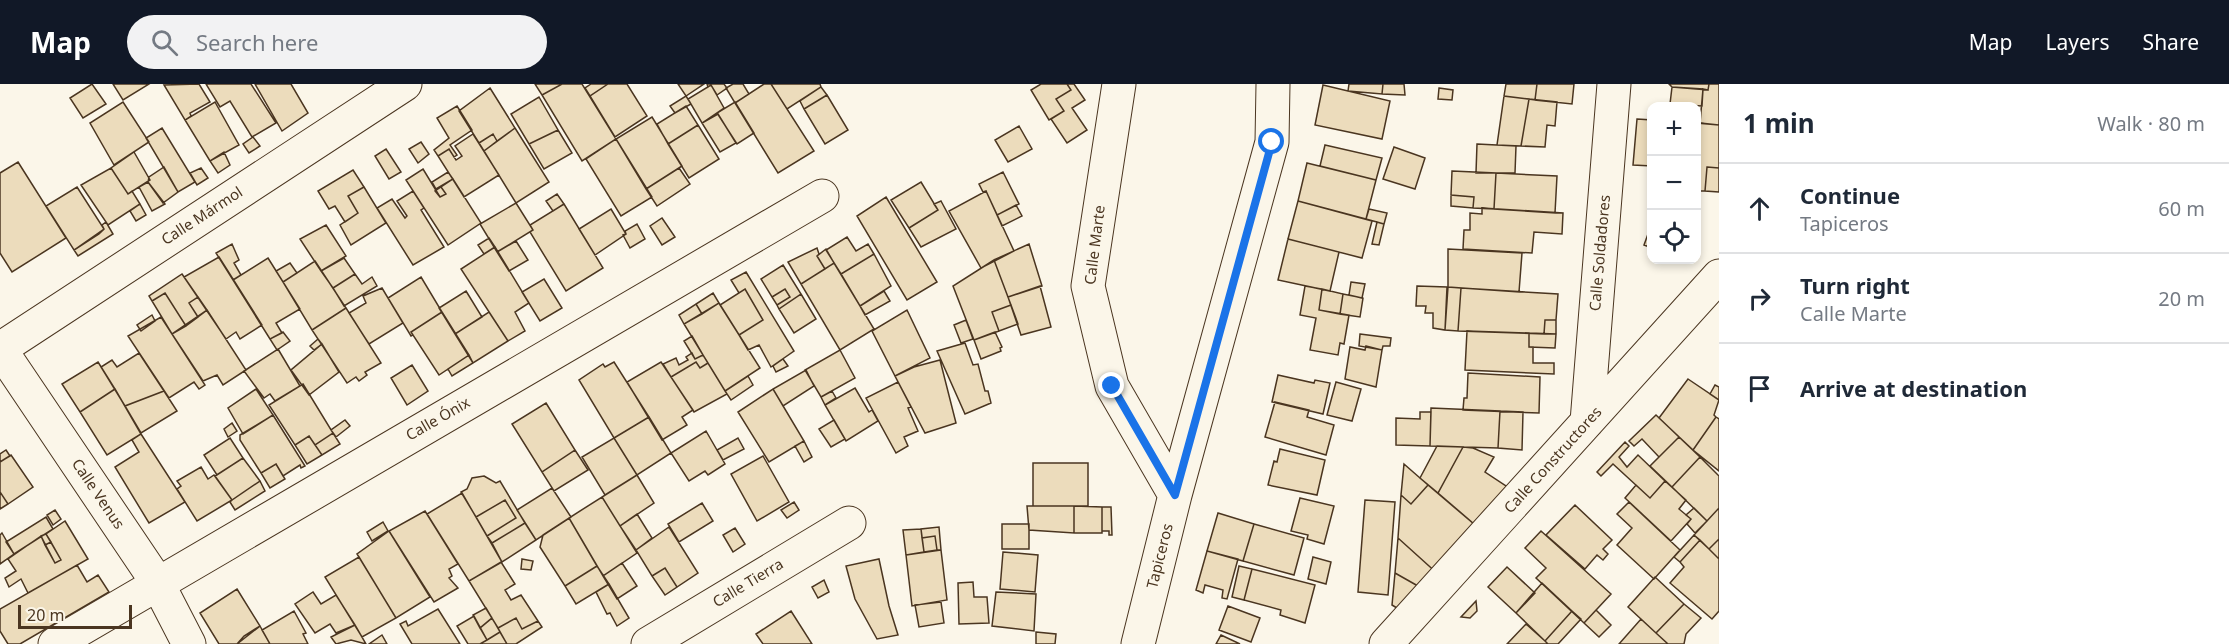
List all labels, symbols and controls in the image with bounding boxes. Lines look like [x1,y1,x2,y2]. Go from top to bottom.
search box [127,15,547,69]
text: Map [30,23,91,61]
icon: search [148,26,181,59]
text: Search here [196,27,318,57]
text: Map [1969,28,2013,56]
text: Layers [2046,28,2110,56]
text: Share [2143,28,2199,56]
map controls [1647,102,1701,264]
button: + [1647,102,1701,156]
text: 1 min [1743,105,1815,141]
text: Walk · 80 m [2097,110,2205,137]
route start [1258,128,1284,154]
button: − [1647,156,1701,210]
text: Continue [1800,180,1900,210]
street label: Calle Mármol [157,181,246,249]
icon: ahead [1743,192,1776,225]
street label: Calle Soldadores [1584,194,1614,312]
text: 60 m [2158,195,2205,222]
street label: Calle Marte [1079,204,1109,286]
button: locate [1647,210,1701,264]
text: Tapiceros [1800,210,1889,237]
text: Turn right [1800,270,1910,300]
icon: right [1743,282,1776,315]
text: 20 m [2158,285,2205,312]
text: Calle Marte [1800,300,1907,327]
route end [1098,372,1124,398]
icon: arrive [1743,372,1776,405]
text: Arrive at destination [1800,373,2027,403]
street label: Calle Ónix [402,392,473,444]
street label: Calle Constructores [1499,402,1606,517]
street label: Calle Venus [68,454,130,533]
street label: Tapiceros [1141,521,1177,590]
street label: Calle Tierra [708,553,787,611]
scale bar [18,602,132,630]
text: 20 m [27,604,64,626]

